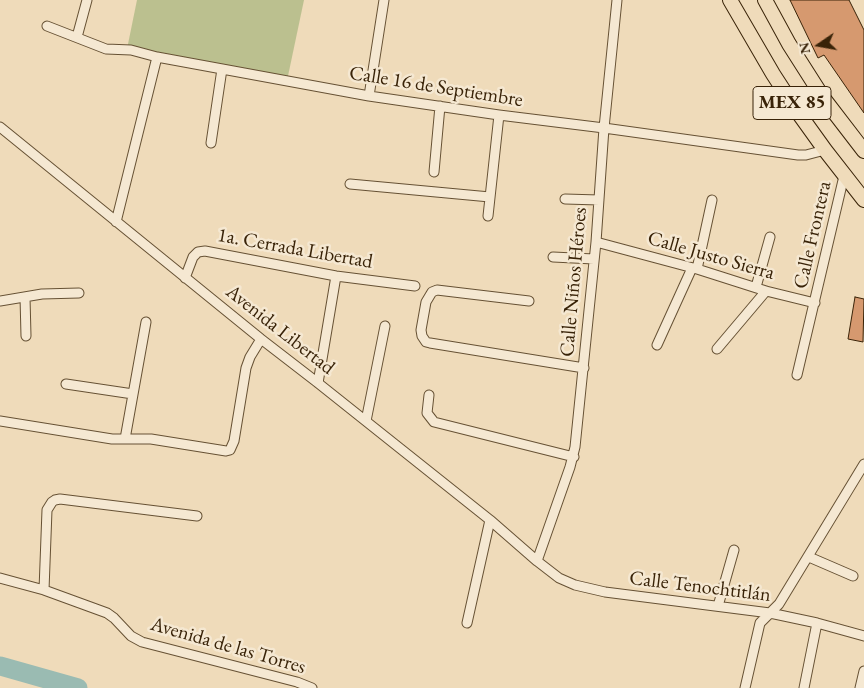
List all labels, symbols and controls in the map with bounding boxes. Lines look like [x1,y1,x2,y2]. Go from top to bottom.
north arrow [794,20,844,70]
text: N [794,41,814,56]
street label: Calle 16 de Septiembre [347,61,525,113]
road number: MEX 85 [753,86,831,120]
street label: Calle Frontera [789,179,837,291]
street label: Calle Niños Héroes [556,206,592,358]
street label: 1a. Cerrada Libertad [215,224,375,274]
street label: Calle Justo Sierra [645,226,777,286]
street label: Avenida Libertad [221,280,339,380]
street label: Calle Tenochtitlán [628,566,772,608]
street label: Avenida de las Torres [148,612,308,680]

